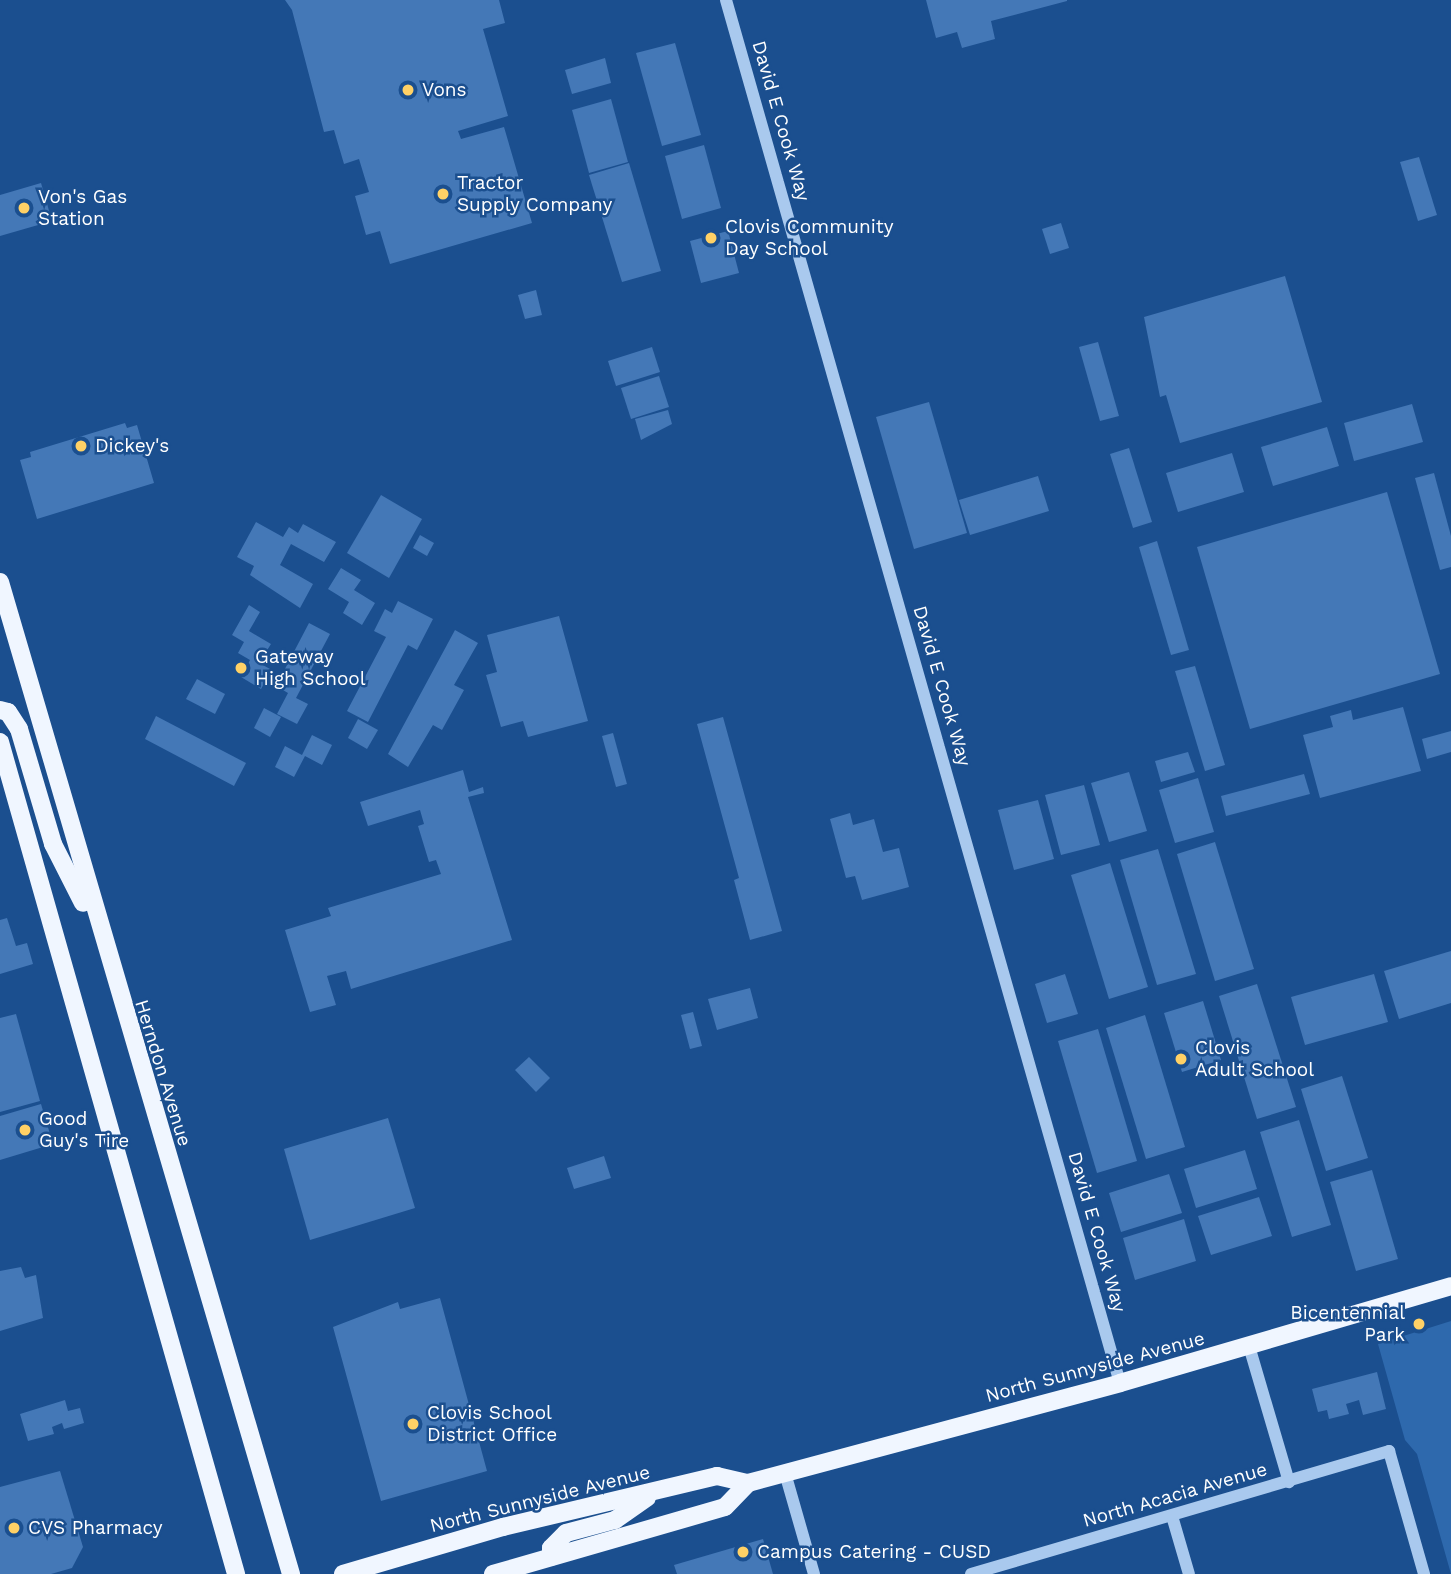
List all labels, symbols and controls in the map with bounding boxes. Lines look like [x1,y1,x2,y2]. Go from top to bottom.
street label: David E Cook Way [747,38,815,204]
place label: Vons [422,79,467,101]
marker: Vons [400,82,416,98]
place label: Tractor Supply Company [457,172,613,216]
place label: Von's Gas Station [38,186,127,230]
marker: Tractor Supply Company [435,186,451,202]
marker: Von's Gas Station [16,200,32,216]
place label: Clovis Community Day School [725,216,894,260]
marker: Clovis Community Day School [703,230,719,246]
place label: Dickey's [95,435,169,457]
marker: Dickey's [73,438,89,454]
street label: David E Cook Way [908,603,976,769]
place label: Gateway High School [255,646,366,690]
marker: Gateway High School [233,660,249,676]
street label: Herndon Avenue [130,996,196,1150]
place label: Clovis Adult School [1195,1037,1314,1081]
marker: Clovis Adult School [1173,1051,1189,1067]
place label: Good Guy's Tire [39,1108,130,1152]
marker: Good Guy's Tire [17,1122,33,1138]
street label: David E Cook Way [1063,1149,1131,1315]
place label: Bicentennial Park [1290,1302,1405,1346]
marker: Bicentennial Park [1411,1316,1427,1332]
street label: North Sunnyside Avenue [983,1327,1207,1407]
place label: Clovis School District Office [427,1402,557,1446]
marker: Clovis School District Office [405,1416,421,1432]
street label: North Acacia Avenue [1079,1458,1271,1532]
street label: North Sunnyside Avenue [427,1461,653,1537]
place label: CVS Pharmacy [28,1517,163,1539]
marker: CVS Pharmacy [6,1520,22,1536]
place label: Campus Catering - CUSD [757,1541,991,1563]
marker: Campus Catering - CUSD [735,1544,751,1560]

